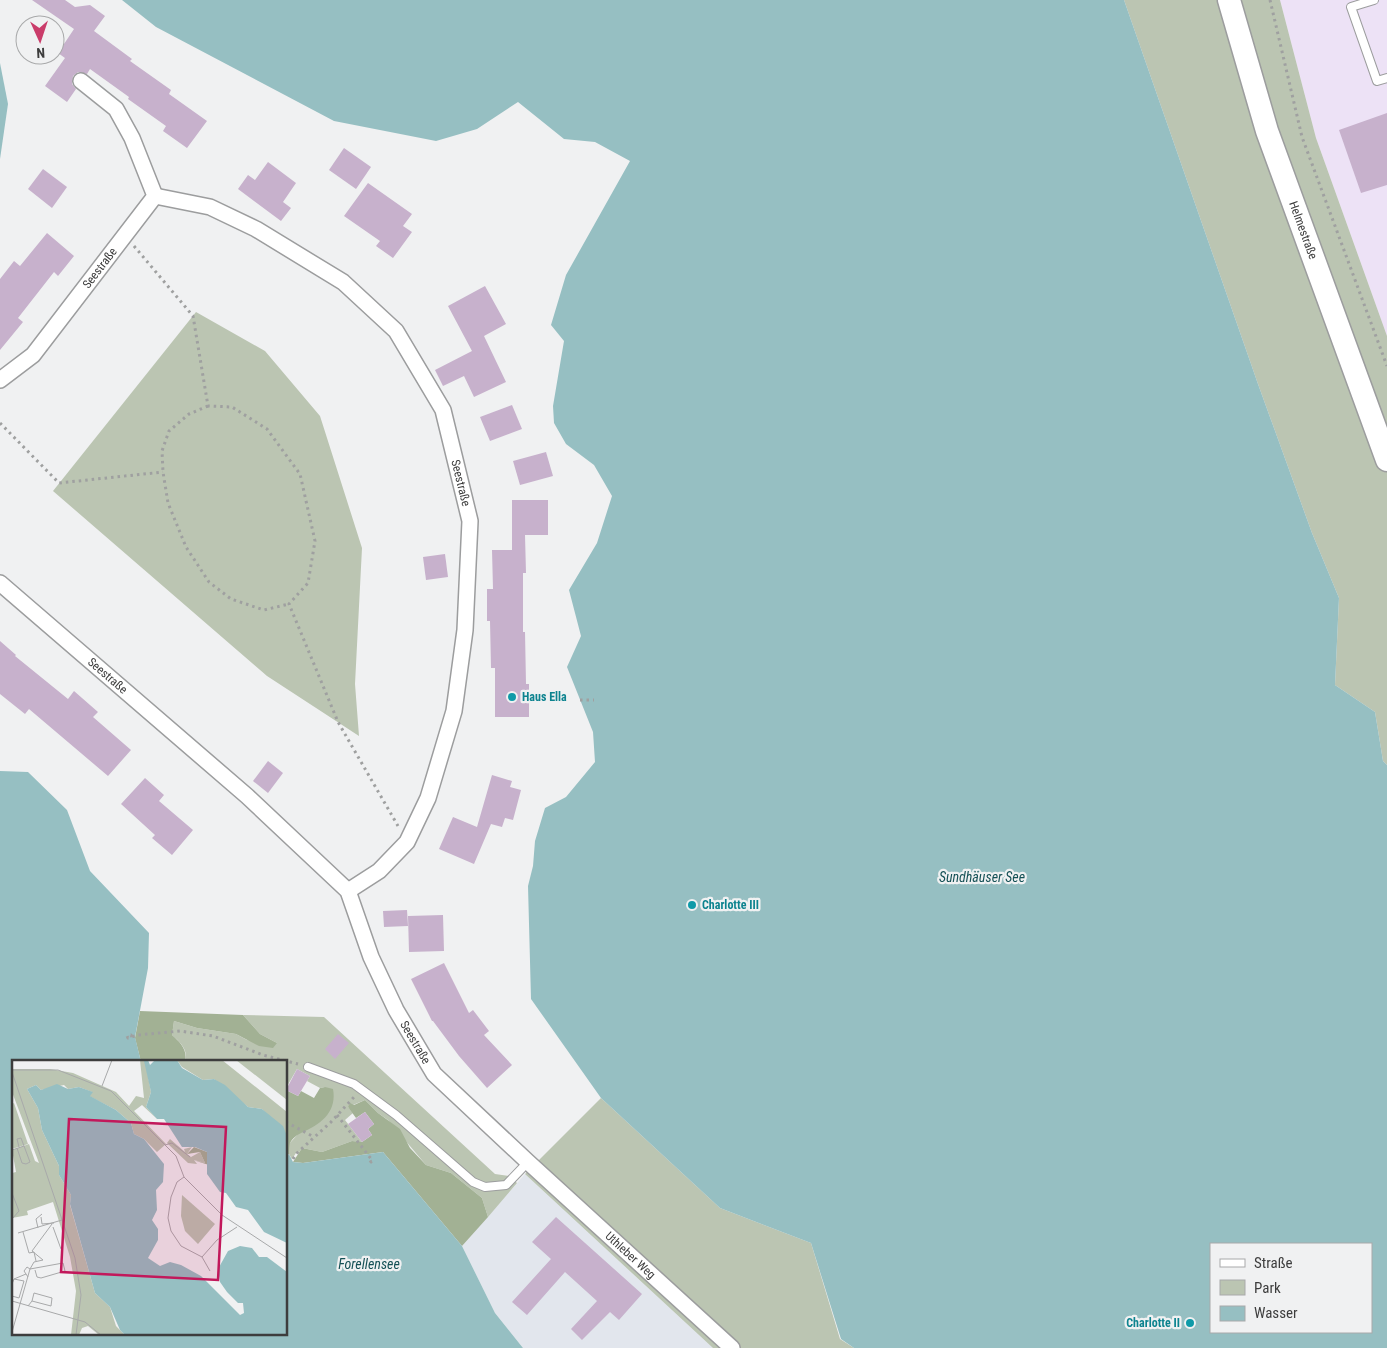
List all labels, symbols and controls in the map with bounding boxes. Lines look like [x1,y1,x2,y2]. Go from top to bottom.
north arrow [15,15,65,65]
text: N [36,45,45,61]
street label: Helmestraße [1286,199,1320,261]
street label: Seestraße [80,245,120,291]
street label: Seestraße [448,458,473,508]
street label: Seestraße [85,655,130,697]
place label: Haus Ella [522,690,567,704]
marker: Haus Ella [506,691,518,703]
water label: Sundhäuser See [939,869,1025,885]
place label: Charlotte III [702,898,759,912]
marker: Charlotte III [686,899,698,911]
street label: Seestraße [397,1018,434,1067]
inset map [12,1060,288,1336]
street label: Uthleber Weg [602,1229,658,1282]
legend [1210,1243,1372,1333]
text: Straße [1254,1254,1293,1272]
water label: Forellensee [338,1256,400,1272]
text: Park [1254,1279,1281,1297]
text: Wasser [1254,1304,1298,1322]
place label: Charlotte II [1126,1316,1180,1330]
marker: Charlotte II [1184,1317,1196,1329]

